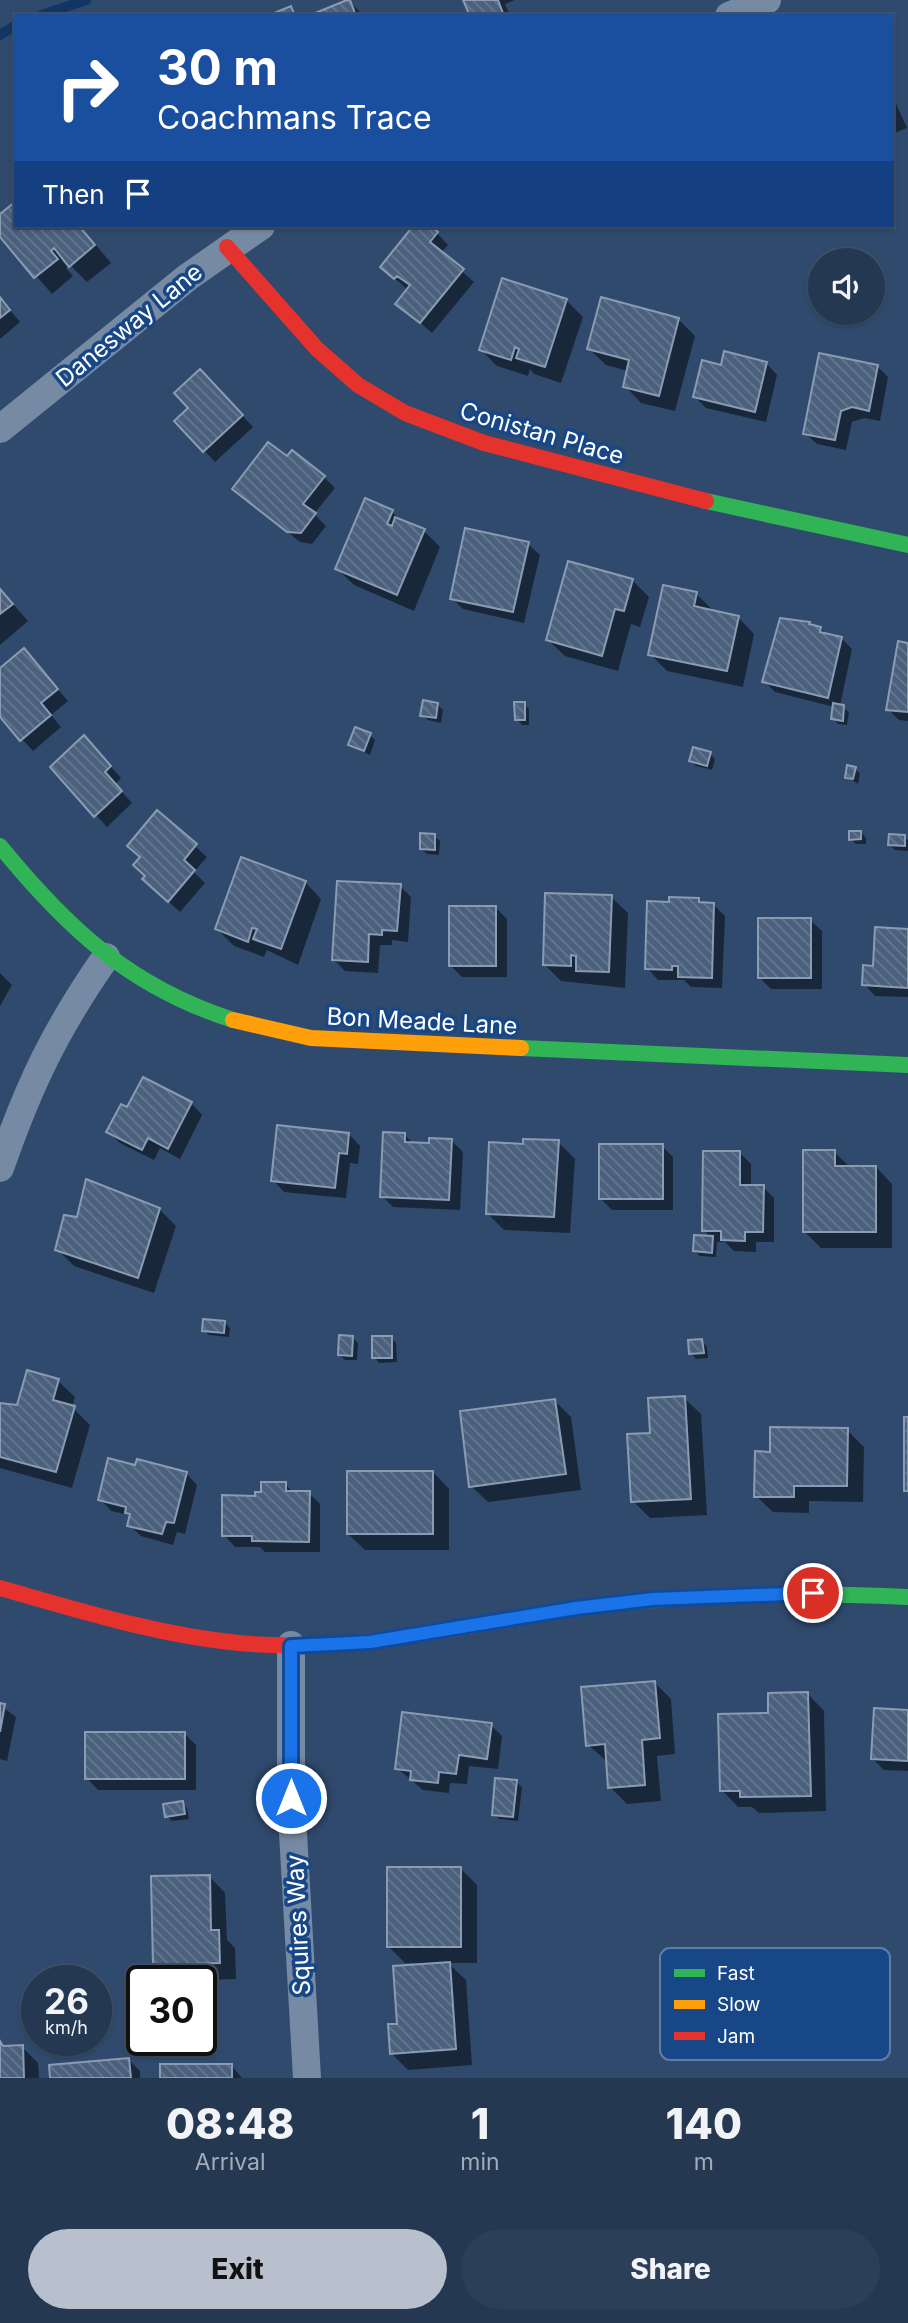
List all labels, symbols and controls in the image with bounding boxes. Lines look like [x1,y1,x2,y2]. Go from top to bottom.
text: 30 m [157,38,278,97]
icon: right [42,42,133,133]
text: Coachmans Trace [157,98,432,137]
icon: arrive [119,175,157,213]
text: Then [42,179,105,210]
map controls [808,248,885,325]
button: sound [808,248,885,325]
street label: Danesway Lane [50,257,208,393]
street label: Conistan Place [457,396,627,470]
street label: Bon Meade Lane [326,1002,518,1040]
pin [783,1563,843,1623]
icon: arrive [794,1574,832,1612]
position arrow [254,1761,328,1835]
street label: Squires Way [280,1854,316,1996]
legend [660,1948,890,2060]
text: Fast [717,1962,755,1985]
speed limit sign: 30 [126,1965,217,2056]
text: 26 [44,1980,89,2022]
text: Slow [717,1993,760,2016]
text: km/h [45,2017,88,2038]
text: Jam [717,2025,755,2048]
text: 08:48 [166,2098,294,2149]
text: 1 [471,2098,489,2149]
text: 140 [666,2098,742,2149]
text: Arrival [195,2148,266,2176]
text: min [460,2148,500,2176]
text: m [694,2148,714,2176]
button: Exit [28,2229,447,2309]
button: Share [461,2229,880,2309]

